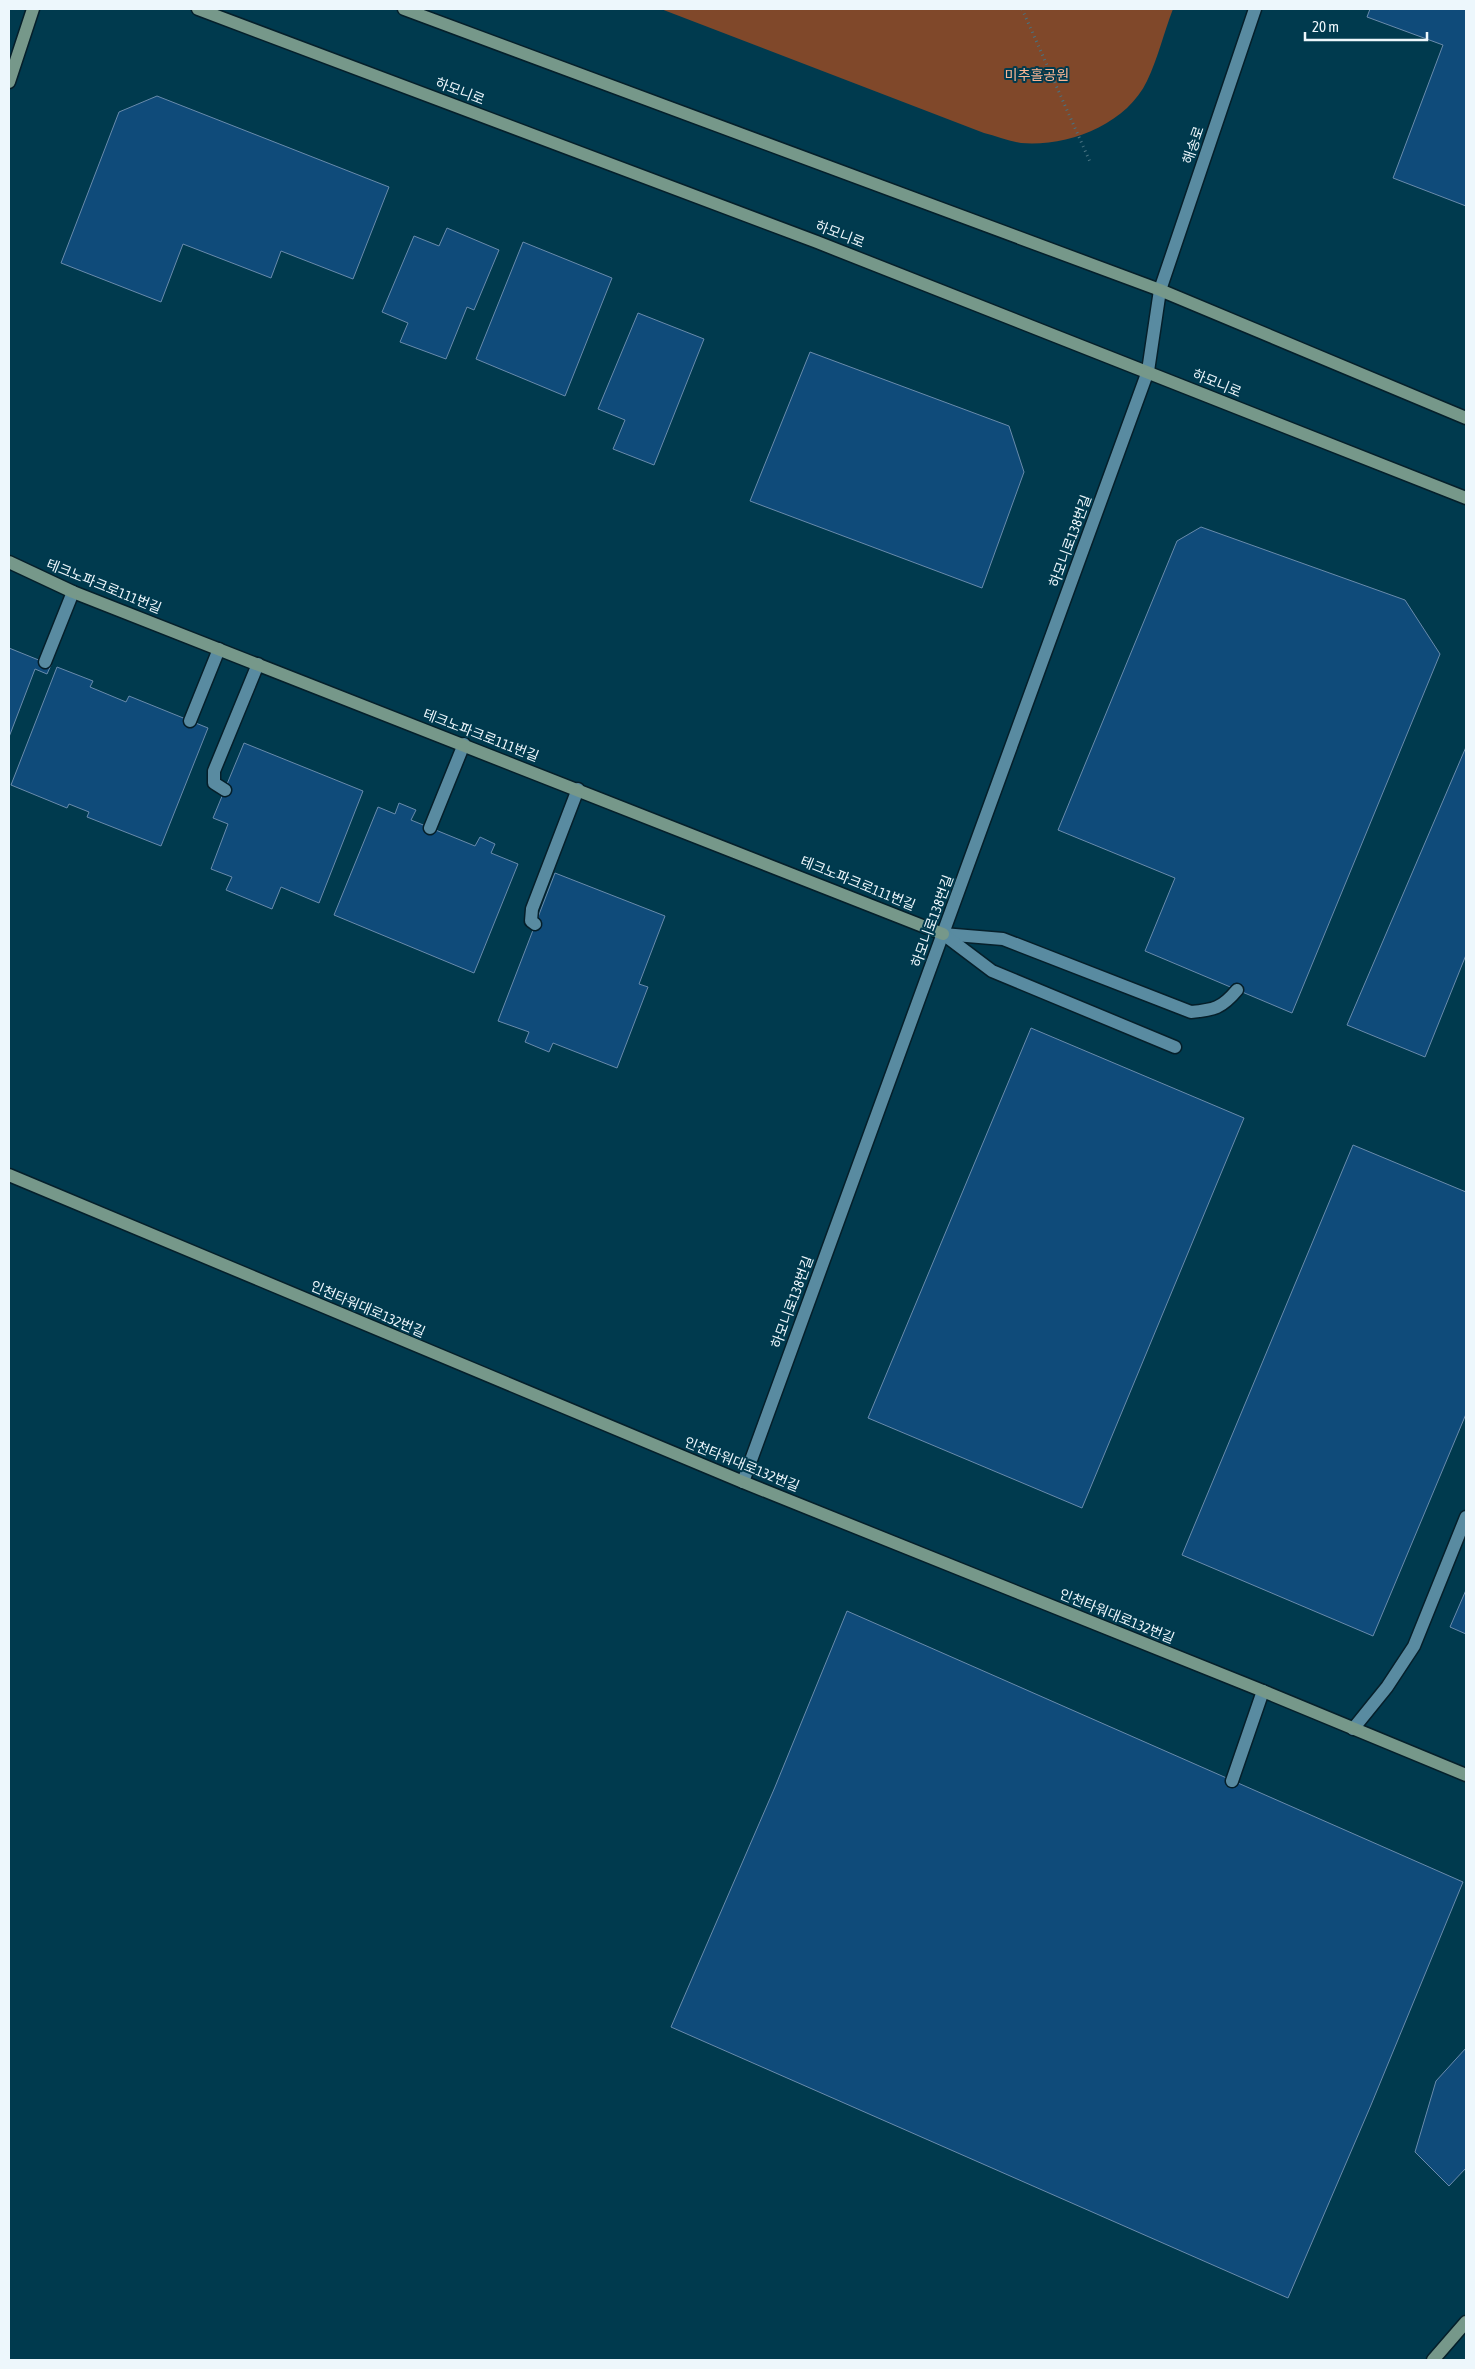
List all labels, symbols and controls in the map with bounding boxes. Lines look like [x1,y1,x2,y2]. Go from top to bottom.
scale bar [1305,10,1428,42]
text: 20 m [1312,18,1339,35]
park label: 미추홀공원 [1005,67,1069,83]
street label: 하모니로 [433,74,487,108]
street label: 해송로 [1179,124,1207,166]
street label: 하모니로 [813,217,867,251]
street label: 하모니로 [1190,366,1244,400]
street label: 하모니로138번길 [1046,493,1094,589]
street label: 테크노파크로111번길 [44,556,164,616]
street label: 테크노파크로111번길 [421,706,541,764]
street label: 테크노파크로111번길 [798,853,918,913]
street label: 하모니로138번길 [908,873,956,969]
street label: 하모니로138번길 [768,1254,816,1350]
street label: 인천타워대로132번길 [308,1278,428,1340]
street label: 인천타워대로132번길 [682,1434,802,1494]
street label: 인천타워대로132번길 [1057,1586,1177,1646]

